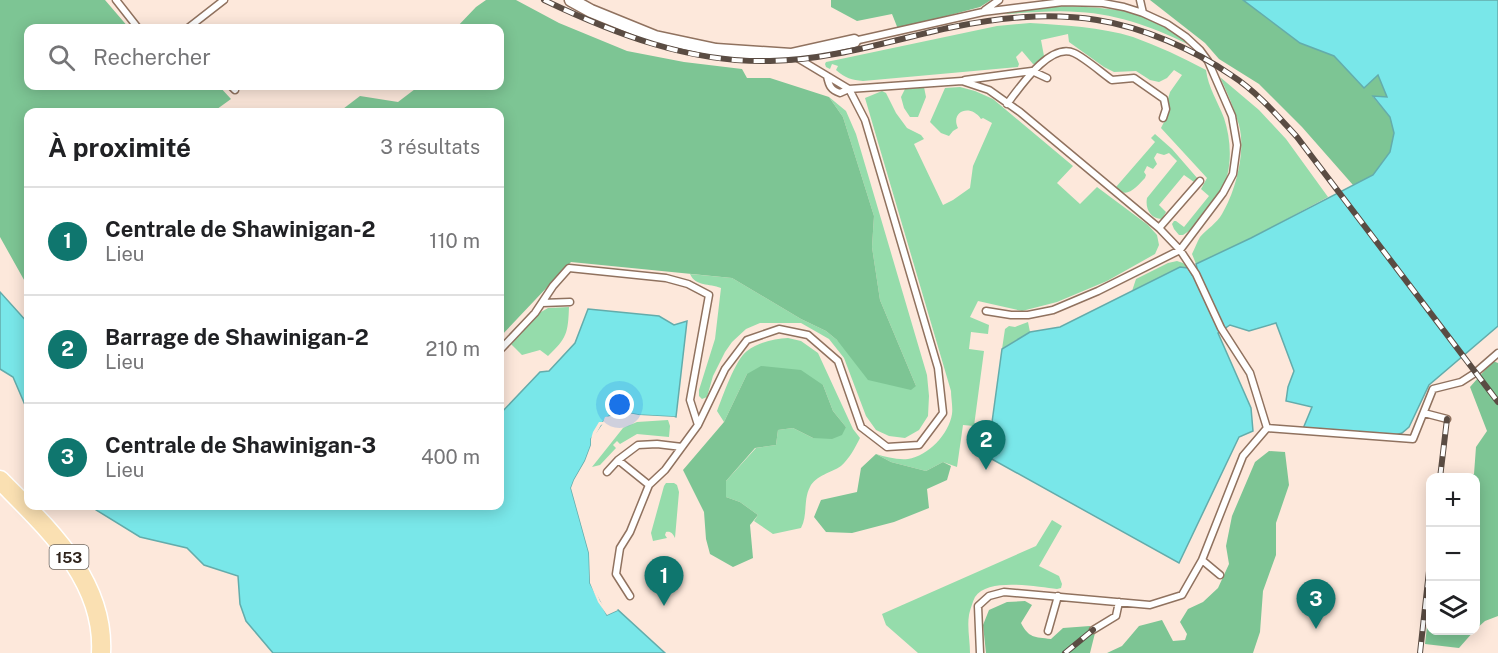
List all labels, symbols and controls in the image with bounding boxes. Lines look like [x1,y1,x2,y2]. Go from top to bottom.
search box [24,24,504,90]
icon: search [45,41,78,74]
text: Rechercher [93,44,211,70]
text: À proximité [48,132,191,163]
text: 3 résultats [380,135,480,159]
text: Centrale de Shawinigan-2 [105,216,376,242]
text: 1 [63,229,72,253]
text: 110 m [429,229,480,253]
text: Lieu [105,242,144,266]
text: Barrage de Shawinigan-2 [105,324,369,350]
text: 2 [61,337,74,361]
text: 210 m [426,337,480,361]
text: Lieu [105,350,144,374]
your location [605,390,634,419]
pin: 2 [966,420,1006,470]
text: Centrale de Shawinigan-3 [105,432,376,458]
text: 3 [61,445,74,469]
text: 400 m [421,445,480,469]
text: Lieu [105,458,144,482]
map controls [1426,473,1480,635]
button: + [1426,473,1480,527]
button: − [1426,527,1480,581]
road number: 153 [50,545,88,569]
pin: 1 [644,556,684,606]
pin: 3 [1296,580,1336,629]
button: layers [1426,581,1480,635]

